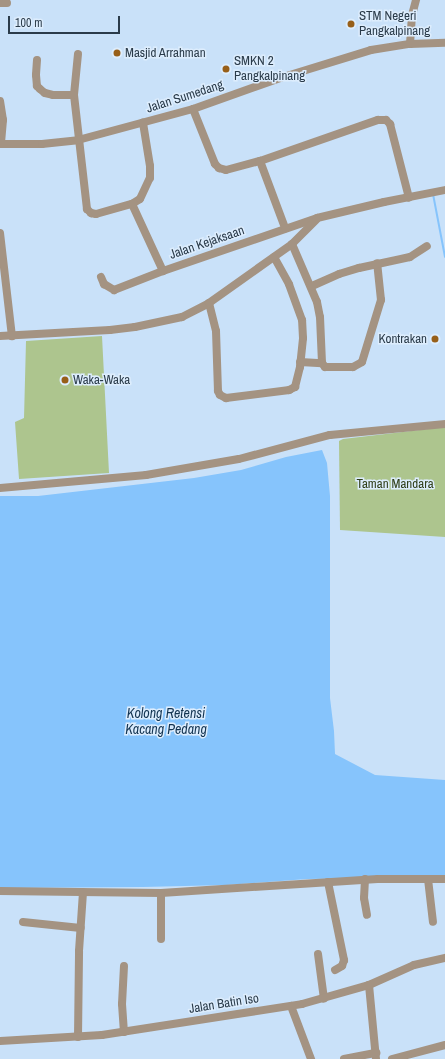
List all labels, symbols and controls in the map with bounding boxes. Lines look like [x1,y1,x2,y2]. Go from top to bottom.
scale bar [10,8,122,34]
place label: STM Negeri Pangkalpinang [359,9,430,40]
text: 100 m [15,15,42,31]
marker: STM Negeri Pangkalpinang [346,19,356,29]
place label: Masjid Arrahman [125,45,206,61]
marker: Masjid Arrahman [112,48,122,58]
place label: SMKN 2 Pangkalpinang [234,54,305,85]
marker: SMKN 2 Pangkalpinang [221,64,231,74]
street label: Jalan Sumedang [145,77,225,117]
street label: Jalan Kejaksaan [167,223,247,263]
place label: Kontrakan [378,331,427,347]
marker: Kontrakan [430,334,440,344]
place label: Waka-Waka [73,372,130,388]
marker: Waka-Waka [60,375,70,385]
park label: Taman Mandara [356,476,434,492]
water label: Kolong Retensi Kacang Pedang [125,705,207,738]
street label: Jalan Batin Iso [188,991,260,1017]

